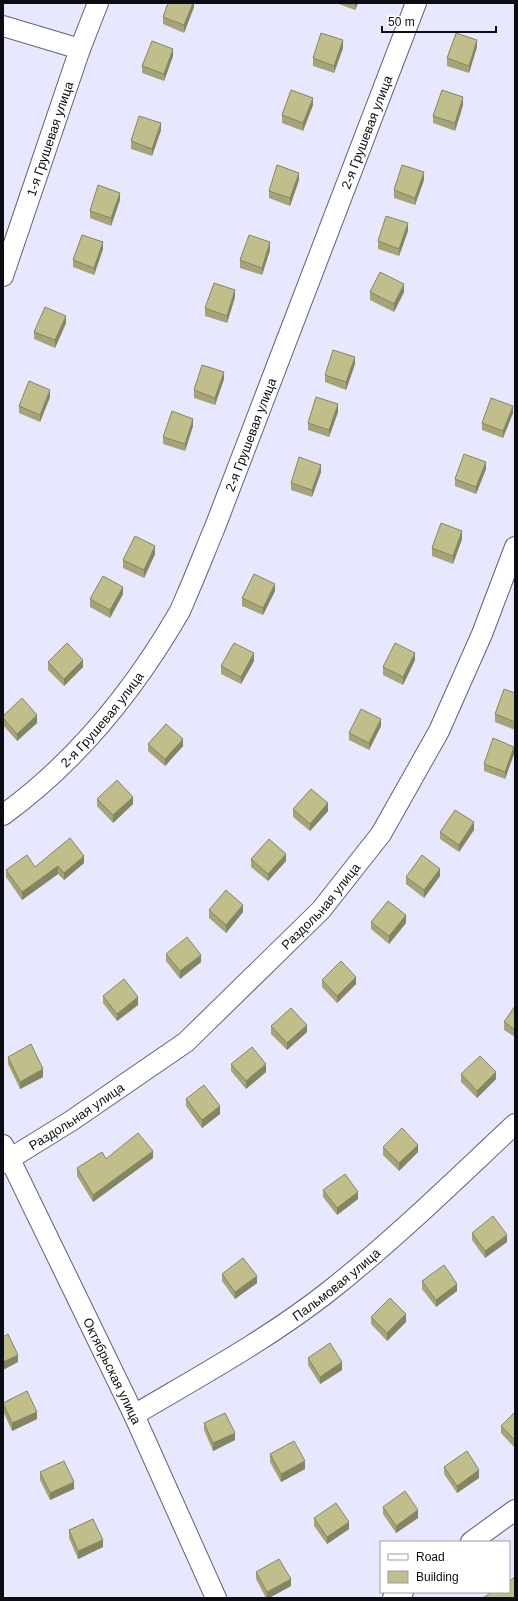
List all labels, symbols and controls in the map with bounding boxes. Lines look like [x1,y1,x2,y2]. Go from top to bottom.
scale bar [382,8,496,34]
text: 50 m [388,15,415,29]
street label: 2-я Грушевая улица [338,73,395,191]
street label: 1-я Грушевая улица [23,79,76,198]
street label: 2-я Грушевая улица [222,375,279,493]
street label: 2-я Грушевая улица [57,668,147,770]
street label: Раздольная улица [278,859,363,952]
street label: Раздольная улица [26,1079,127,1153]
street label: Пальмовая улица [289,1244,383,1323]
street label: Октябрьская улица [80,1315,145,1427]
legend [380,1541,510,1593]
text: Road [416,1550,445,1564]
text: Building [416,1570,459,1584]

